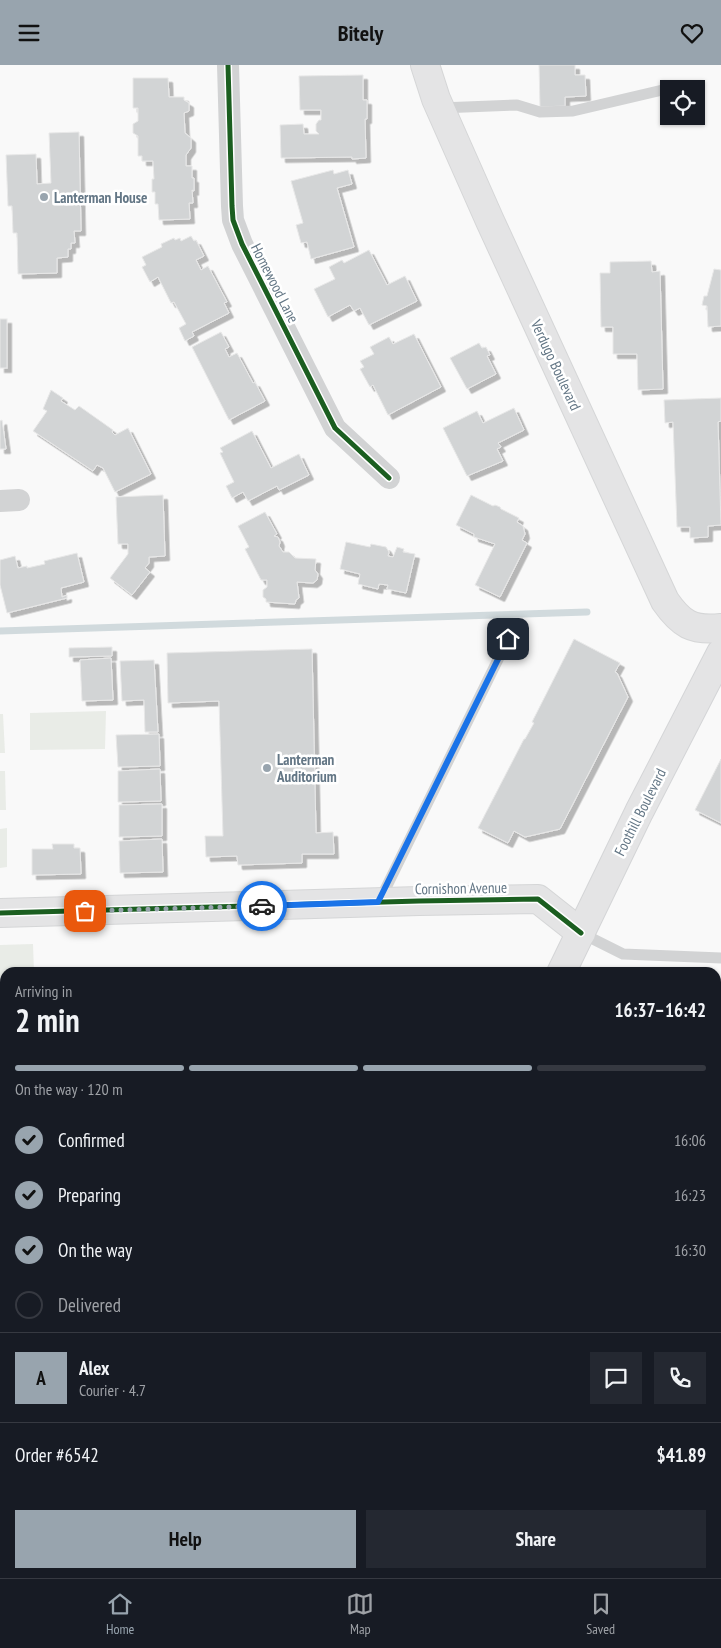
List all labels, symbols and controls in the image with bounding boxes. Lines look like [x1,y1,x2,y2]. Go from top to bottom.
icon: menu [15,19,43,47]
text: Bitely [338,19,383,47]
icon: heart [678,19,706,47]
map controls [660,80,705,125]
button: locate [660,80,705,125]
place label: Lanterman House [54,188,147,207]
marker: Lanterman House [38,191,50,203]
street label: Homewood Lane [247,240,303,326]
street label: Verdugo Boulevard [526,316,585,413]
pin [487,618,529,660]
icon: home [494,625,522,653]
place label: Lanterman Auditorium [276,750,337,786]
marker: Lanterman Auditorium [261,762,273,774]
street label: Foothill Boulevard [610,765,670,859]
street label: Cornishon Avenue [415,878,507,898]
courier [237,881,287,931]
pin [64,890,106,932]
icon: car [248,892,276,920]
icon: bag [71,897,99,925]
text: Arriving in [15,981,72,1001]
text: 16:37–16:42 [614,998,706,1022]
text: 2 min [15,999,80,1041]
text: On the way · 120 m [15,1079,123,1099]
icon: check [15,1126,43,1154]
text: Confirmed [58,1128,125,1152]
text: 16:06 [674,1130,706,1150]
icon: check [15,1181,43,1209]
text: Preparing [58,1183,121,1207]
text: 16:23 [674,1185,706,1205]
icon: check [15,1236,43,1264]
text: On the way [58,1238,132,1262]
text: 16:30 [674,1240,706,1260]
text: Delivered [58,1293,121,1317]
button: chat [590,1352,642,1404]
button: phone [654,1352,706,1404]
text: Alex [79,1356,109,1380]
text: A [36,1366,46,1390]
text: Courier · 4.7 [79,1380,146,1400]
text: Order #6542 [15,1443,99,1467]
text: $41.89 [657,1443,706,1467]
button: Help [15,1510,356,1568]
button: Share [366,1510,706,1568]
tab: Home [106,1590,134,1638]
tab: Map [346,1590,374,1638]
tab: Saved [586,1590,615,1638]

